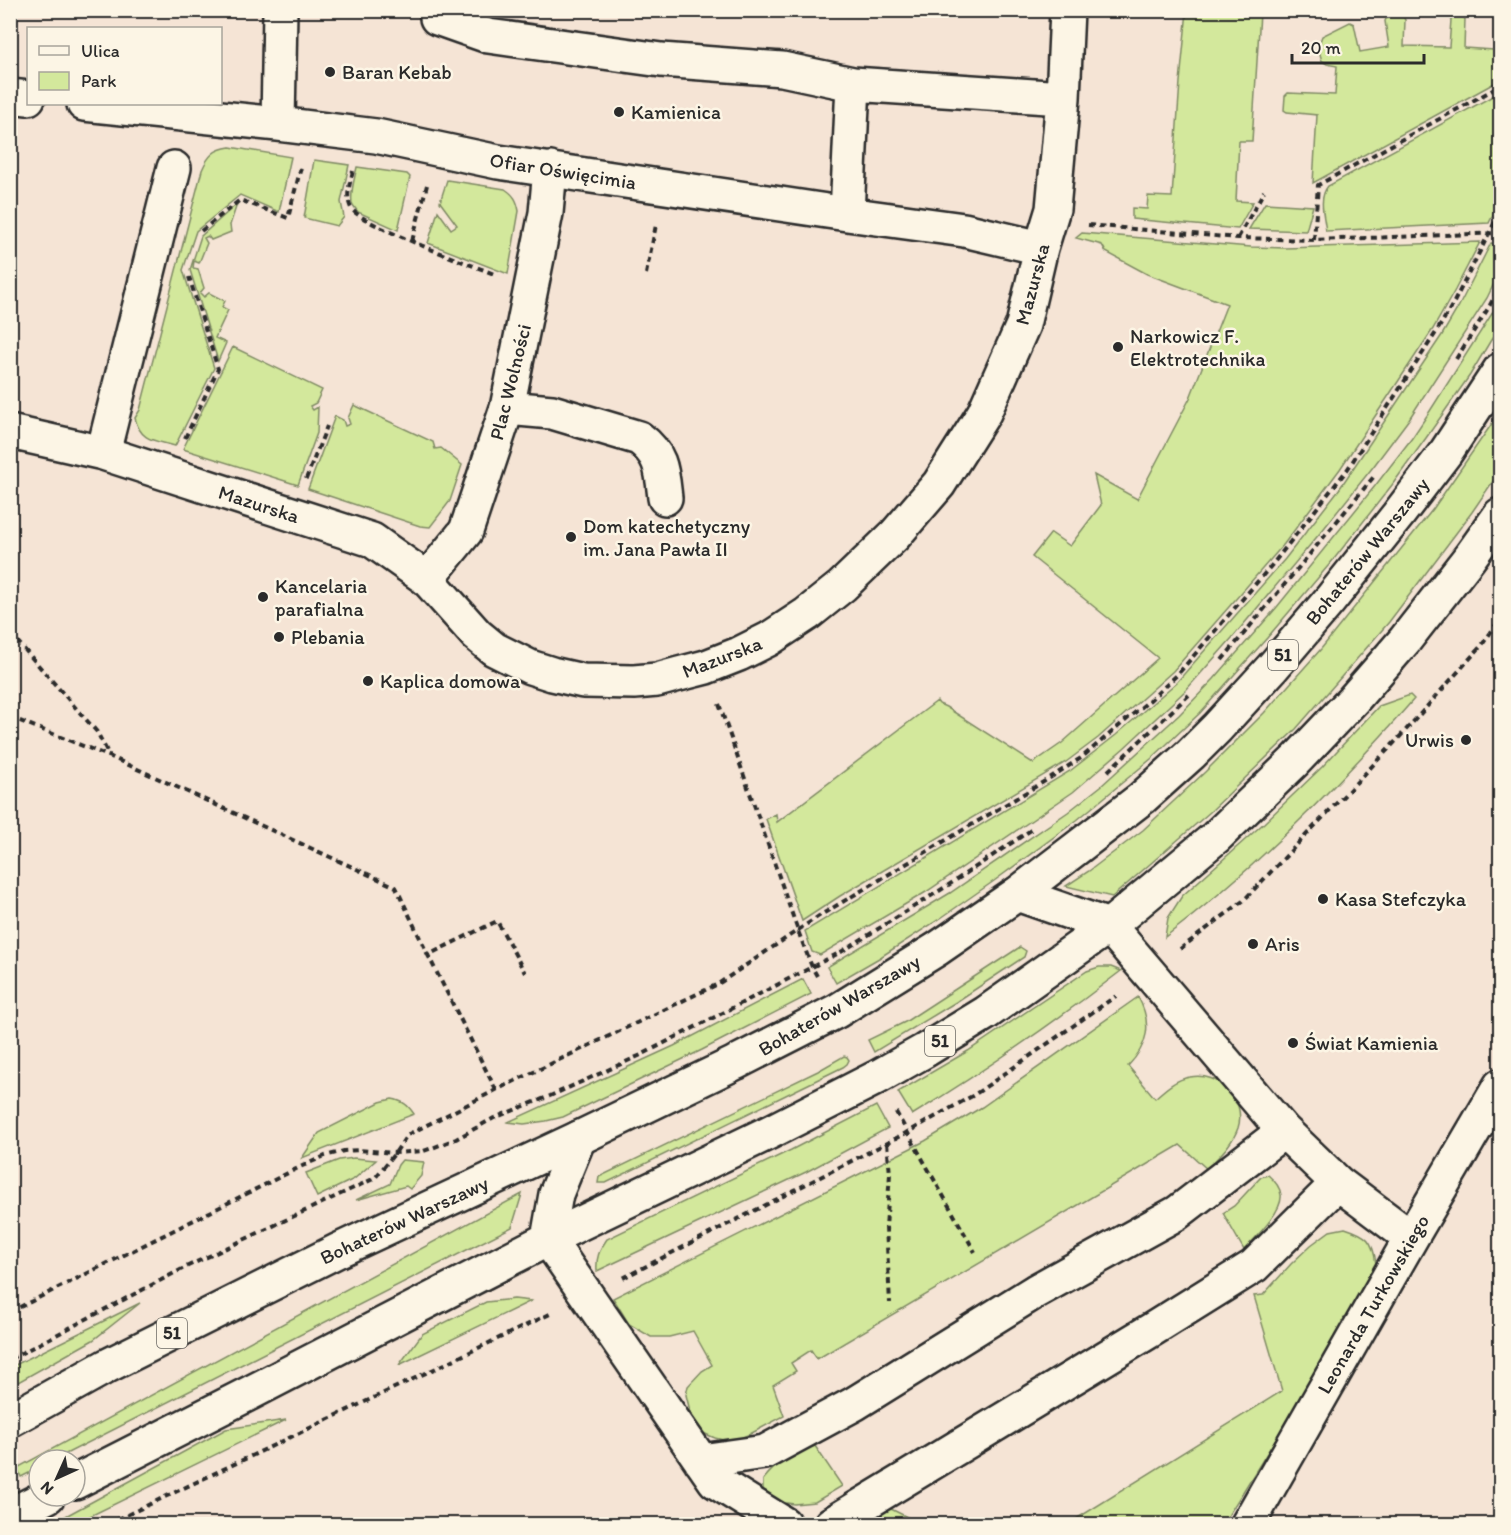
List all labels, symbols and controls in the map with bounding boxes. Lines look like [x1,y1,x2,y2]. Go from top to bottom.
legend [27,27,222,105]
scale bar [1292,27,1424,65]
text: 20 m [1301,37,1341,59]
text: Ulica [81,40,120,62]
place label: Baran Kebab [342,60,452,84]
marker: Baran Kebab [323,65,337,79]
text: Park [81,70,116,92]
place label: Kamienica [631,100,721,124]
marker: Kamienica [612,105,626,119]
street label: Ofiar Oświęcimia [488,148,638,194]
street label: Mazurska [1010,240,1055,327]
street label: Plac Wolności [484,322,536,442]
place label: Narkowicz F. Elektrotechnika [1130,324,1265,371]
marker: Narkowicz F. Elektrotechnika [1111,340,1125,354]
street label: Bohaterów Warszawy [1300,472,1434,630]
street label: Mazurska [216,480,303,529]
place label: Dom katechetyczny im. Jana Pawła II [583,514,751,561]
marker: Dom katechetyczny im. Jana Pawła II [564,530,578,544]
place label: Kancelaria parafialna [275,574,367,621]
marker: Kancelaria parafialna [256,590,270,604]
place label: Plebania [291,625,365,649]
marker: Plebania [272,630,286,644]
street label: Mazurska [679,631,766,683]
road number: 51 [1268,640,1298,670]
place label: Kaplica domowa [380,669,521,693]
marker: Kaplica domowa [361,674,375,688]
place label: Urwis [1405,728,1454,752]
marker: Urwis [1459,733,1473,747]
place label: Kasa Stefczyka [1335,887,1467,911]
marker: Kasa Stefczyka [1316,892,1330,906]
place label: Aris [1265,932,1300,956]
marker: Aris [1246,937,1260,951]
street label: Bohaterów Warszawy [754,949,925,1061]
road number: 51 [925,1026,955,1056]
place label: Świat Kamienia [1305,1031,1439,1055]
marker: Świat Kamienia [1286,1036,1300,1050]
street label: Bohaterów Warszawy [316,1170,492,1269]
street label: Leonarda Turkowskiego [1312,1210,1434,1398]
road number: 51 [157,1318,187,1348]
north arrow [27,1448,87,1508]
text: N [36,1478,57,1499]

